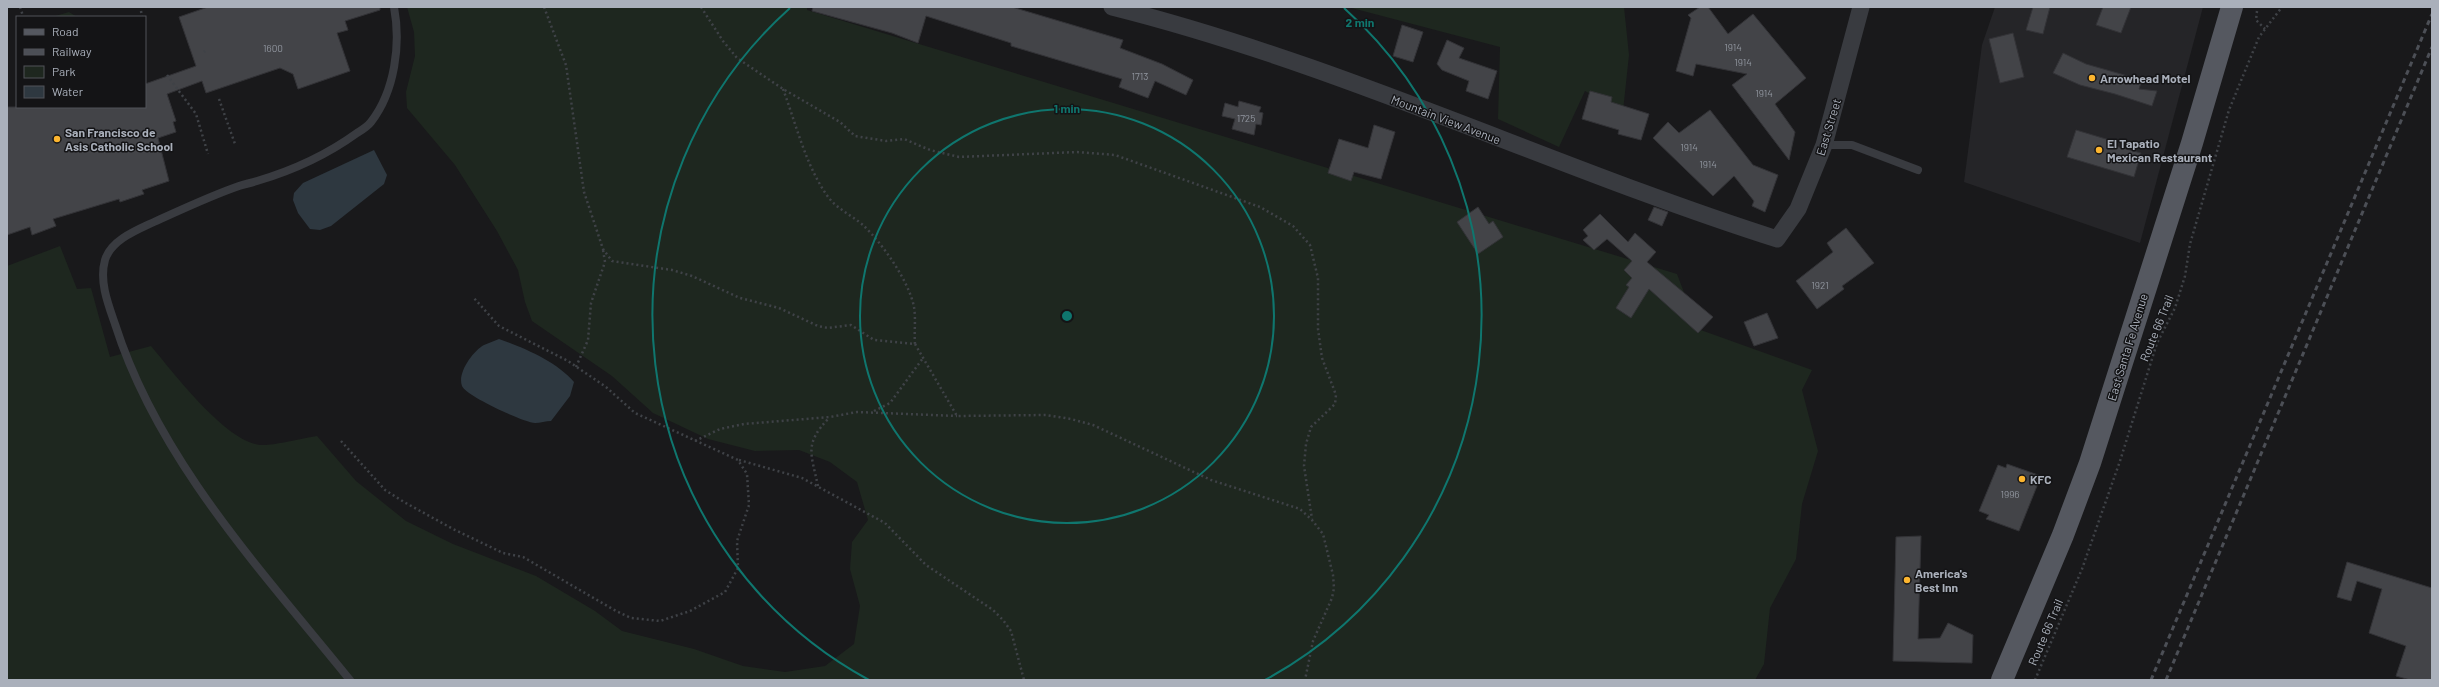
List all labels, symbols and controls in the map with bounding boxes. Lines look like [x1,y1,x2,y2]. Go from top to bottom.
text: 2 min [1346,15,1374,29]
legend [16,16,146,108]
text: Road [52,24,79,38]
house number: 1914 [1724,41,1742,53]
house number: 1600 [263,42,283,54]
text: Railway [52,44,92,58]
house number: 1914 [1734,56,1752,68]
text: Park [52,64,76,78]
house number: 1713 [1132,70,1148,82]
place label: Arrowhead Motel [2100,71,2191,85]
marker: Arrowhead Motel [2087,73,2097,83]
text: Water [52,84,84,98]
house number: 1914 [1755,87,1773,99]
street label: Mountain View Avenue [1389,92,1503,146]
street label: East Street [1813,97,1843,157]
text: 1 min [1054,101,1080,115]
house number: 1725 [1237,112,1255,124]
place label: San Francisco de Asis Catholic School [65,125,173,153]
marker: San Francisco de Asis Catholic School [52,134,62,144]
place label: El Tapatio Mexican Restaurant [2107,136,2213,164]
house number: 1914 [1680,141,1698,153]
marker: El Tapatio Mexican Restaurant [2094,145,2104,155]
house number: 1914 [1699,158,1717,170]
house number: 1921 [1811,279,1829,291]
street label: East Santa Fe Avenue [2104,292,2150,402]
street label: Route 66 Trail [2136,293,2176,363]
centre of rings [1060,309,1074,323]
place label: KFC [2030,472,2052,486]
marker: KFC [2017,474,2027,484]
house number: 1996 [2000,488,2020,500]
place label: America's Best Inn [1915,566,1968,594]
marker: America's Best Inn [1902,575,1912,585]
street label: Route 66 Trail [2025,597,2065,667]

